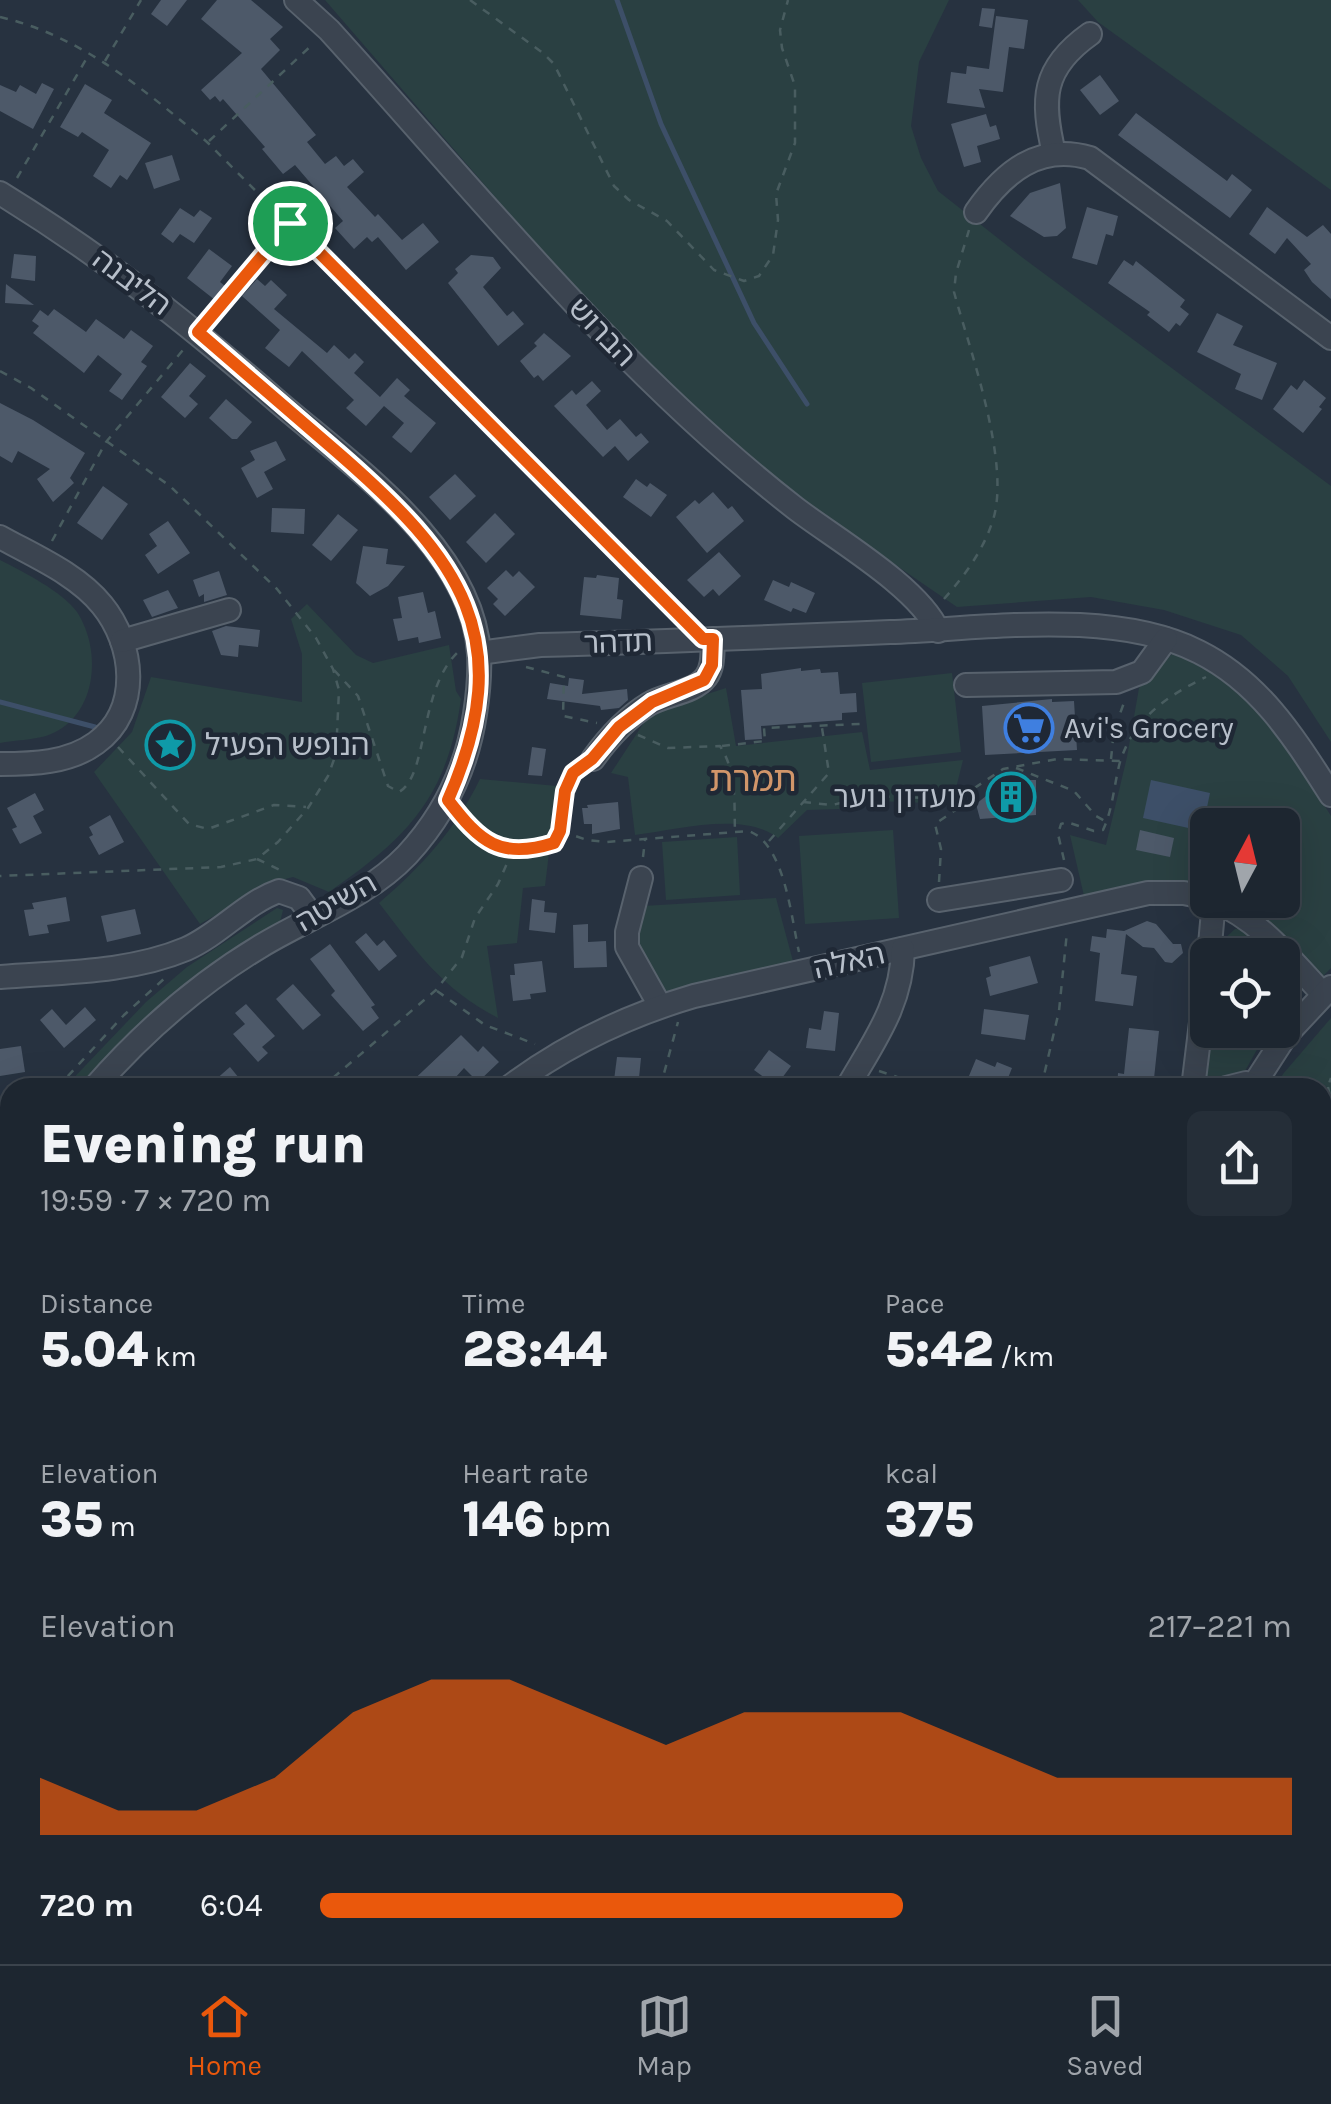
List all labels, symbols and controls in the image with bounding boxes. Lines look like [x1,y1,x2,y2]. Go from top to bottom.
pin [248,181,333,266]
icon: arrive [263,196,318,251]
street label: הליבנה [86,241,178,323]
street label: הברוש [561,290,643,374]
street label: תדהר [583,623,653,661]
supermarket icon: Avi's Grocery [1003,702,1055,754]
place label: Avi's Grocery [1064,710,1234,746]
place icon: הנופש הפעיל [144,719,196,771]
place label: הנופש הפעיל [205,727,370,763]
district label: תמרת [709,759,797,800]
building icon: מועדון נוער [985,771,1037,823]
place label: מועדון נוער [833,779,976,815]
north arrow [1190,808,1300,918]
map controls [1190,808,1300,1048]
street label: השיטה [289,865,383,939]
street label: האלה [810,935,888,987]
button: locate [1190,938,1300,1048]
button: share [1187,1111,1292,1216]
text: Evening run [40,1112,366,1176]
text: 19:59 · 7 × 720 m [40,1182,271,1219]
text: Distance [40,1287,153,1320]
text: Time [462,1287,525,1320]
text: Pace [885,1287,944,1320]
text: 5.04 [40,1320,148,1379]
text: 28:44 [462,1320,607,1379]
text: 5:42 [885,1320,993,1379]
text: km [148,1340,197,1373]
text: /km [993,1340,1054,1373]
text: Elevation [40,1457,159,1490]
text: Heart rate [462,1457,589,1490]
text: kcal [885,1457,938,1490]
text: 35 [40,1490,103,1549]
text: 146 [462,1490,545,1549]
text: 375 [885,1490,974,1549]
text: m [103,1510,136,1543]
text: bpm [545,1510,611,1543]
text: Elevation [40,1608,175,1645]
text: 217–221 m [1148,1608,1292,1645]
text: 720 m [40,1887,134,1924]
text: 6:04 [200,1887,263,1924]
tab: Home [187,1989,262,2082]
tab: Map [636,1989,692,2082]
tab: Saved [1066,1989,1144,2082]

